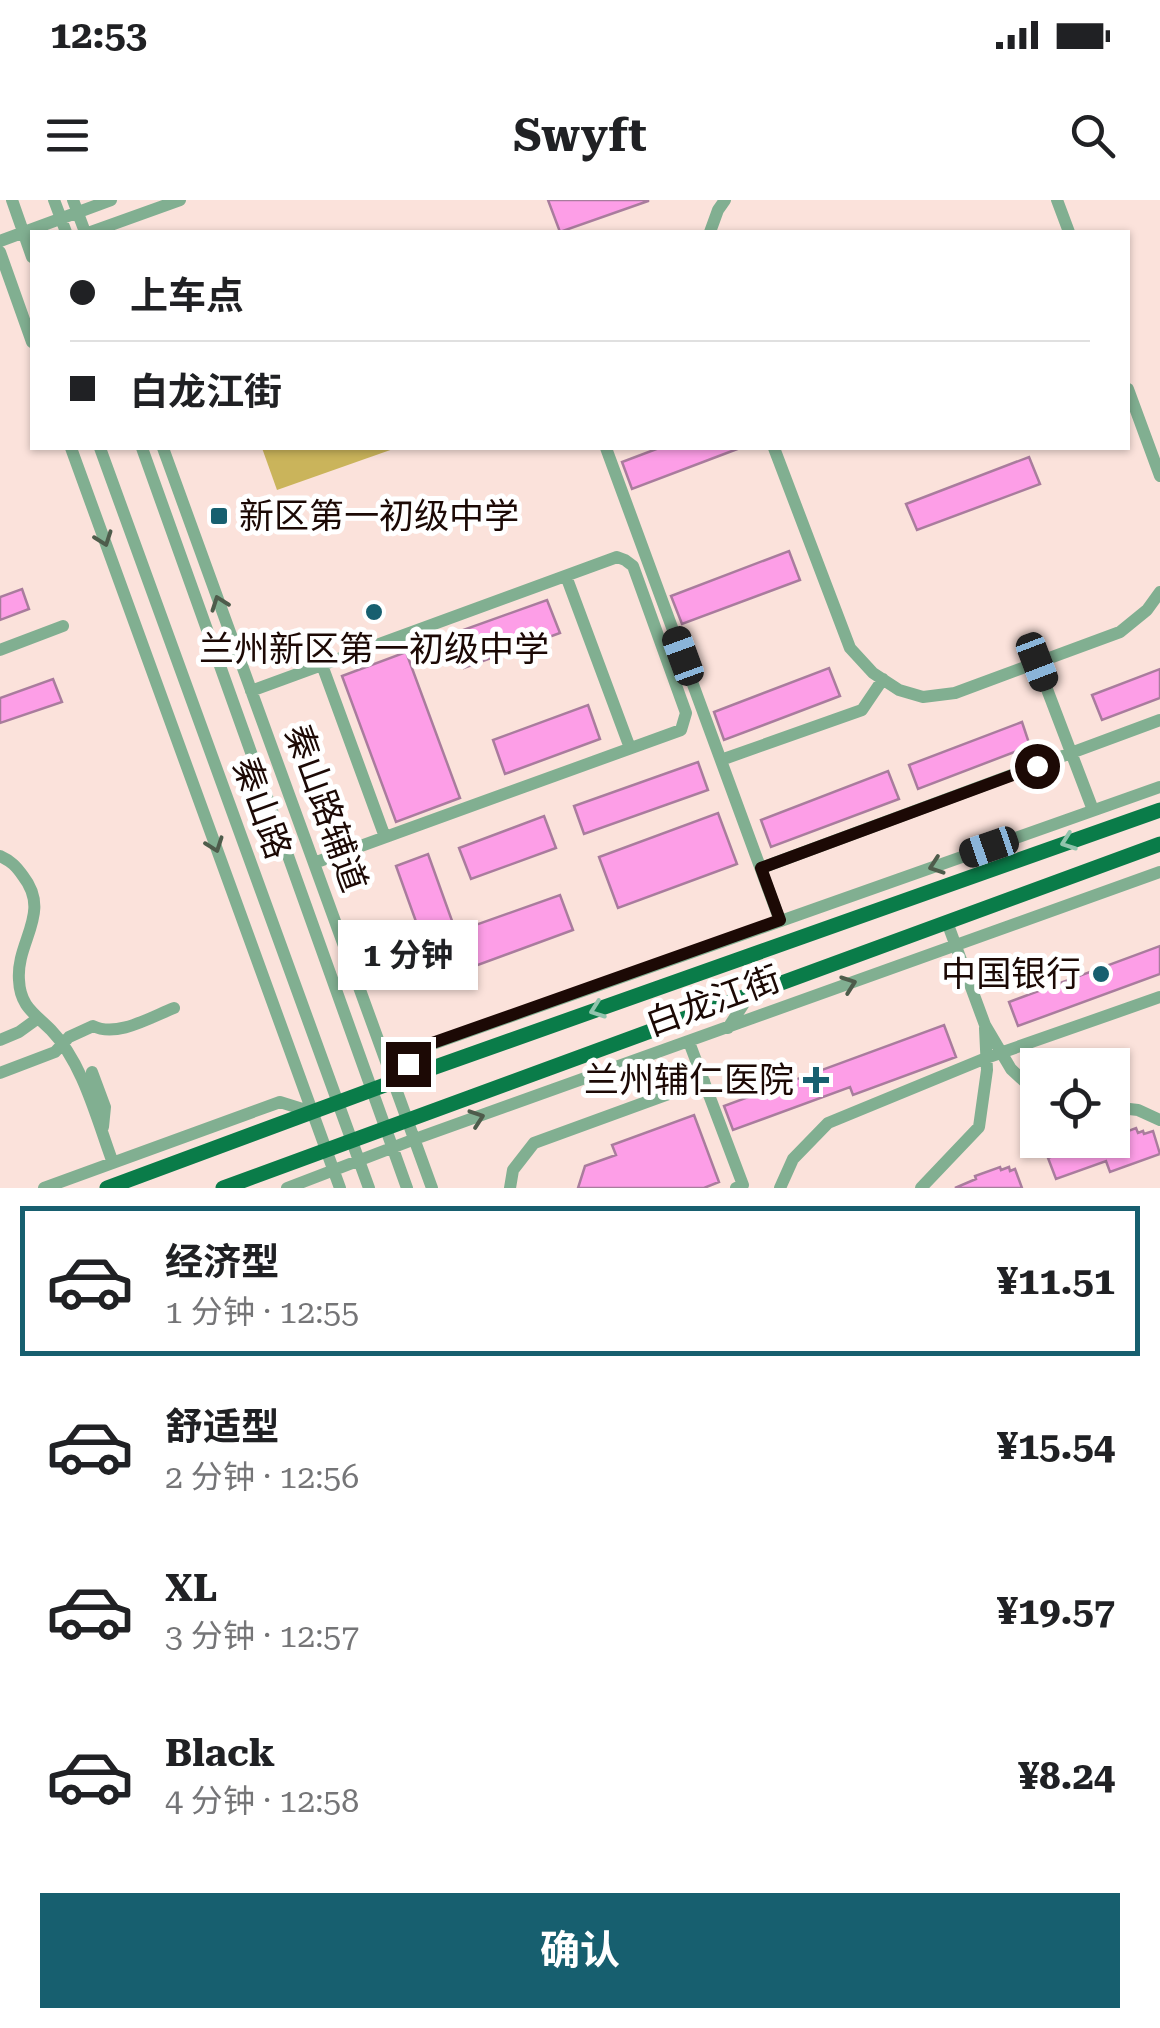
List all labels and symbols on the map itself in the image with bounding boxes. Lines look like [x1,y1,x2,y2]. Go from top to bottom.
place label: 新区第一初级中学 [239,496,519,537]
marker: 新区第一初级中学 [208,505,230,527]
one-way arrow [92,530,113,547]
one-way arrow [210,596,231,613]
marker: 兰州新区第一初级中学 [363,601,385,623]
car [659,623,707,689]
place label: 兰州新区第一初级中学 [199,629,549,670]
car [1012,629,1062,695]
street label: 秦山路辅道 [276,719,375,897]
route start [1015,744,1060,789]
street label: 秦山路 [224,752,299,865]
car [956,823,1022,871]
one-way arrow [1061,830,1078,851]
one-way arrow [203,835,224,852]
one-way arrow [929,854,946,874]
callout: 1 分钟 [338,919,478,989]
place label: 中国银行 [941,954,1081,995]
street label: 白龙江街 [640,958,786,1045]
marker: 中国银行 [1090,963,1112,985]
one-way arrow [839,975,856,996]
one-way arrow [589,998,607,1018]
route end [386,1042,431,1087]
place label: 兰州辅仁医院 [584,1060,794,1101]
marker: 兰州辅仁医院 [803,1067,829,1093]
one-way arrow [467,1110,484,1130]

